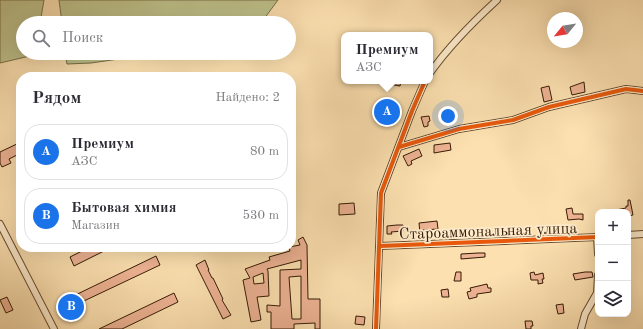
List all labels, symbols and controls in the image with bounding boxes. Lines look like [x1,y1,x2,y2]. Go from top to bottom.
north arrow [547,12,583,48]
search box [16,16,296,60]
icon: search [30,27,52,49]
text: Поиск [62,31,103,46]
popup [341,32,433,84]
text: Премиум [355,43,419,58]
text: АЗС [355,61,382,74]
text: Рядом [32,90,81,107]
text: Найдено: 2 [216,91,280,104]
pin: A [374,97,400,127]
your location [438,106,458,126]
text: Премиум [71,137,134,152]
text: A [41,145,51,158]
text: 80 m [250,145,279,158]
text: АЗС [71,155,97,168]
text: Бытовая химия [71,201,177,216]
text: B [41,209,51,222]
text: 530 m [242,209,279,222]
map controls [595,209,631,317]
button: + [595,209,631,245]
text: Магазин [71,219,120,232]
street label: Староаммональная улица [399,221,578,243]
button: − [595,245,631,281]
button: layers [595,281,631,317]
pin: B [58,292,84,322]

